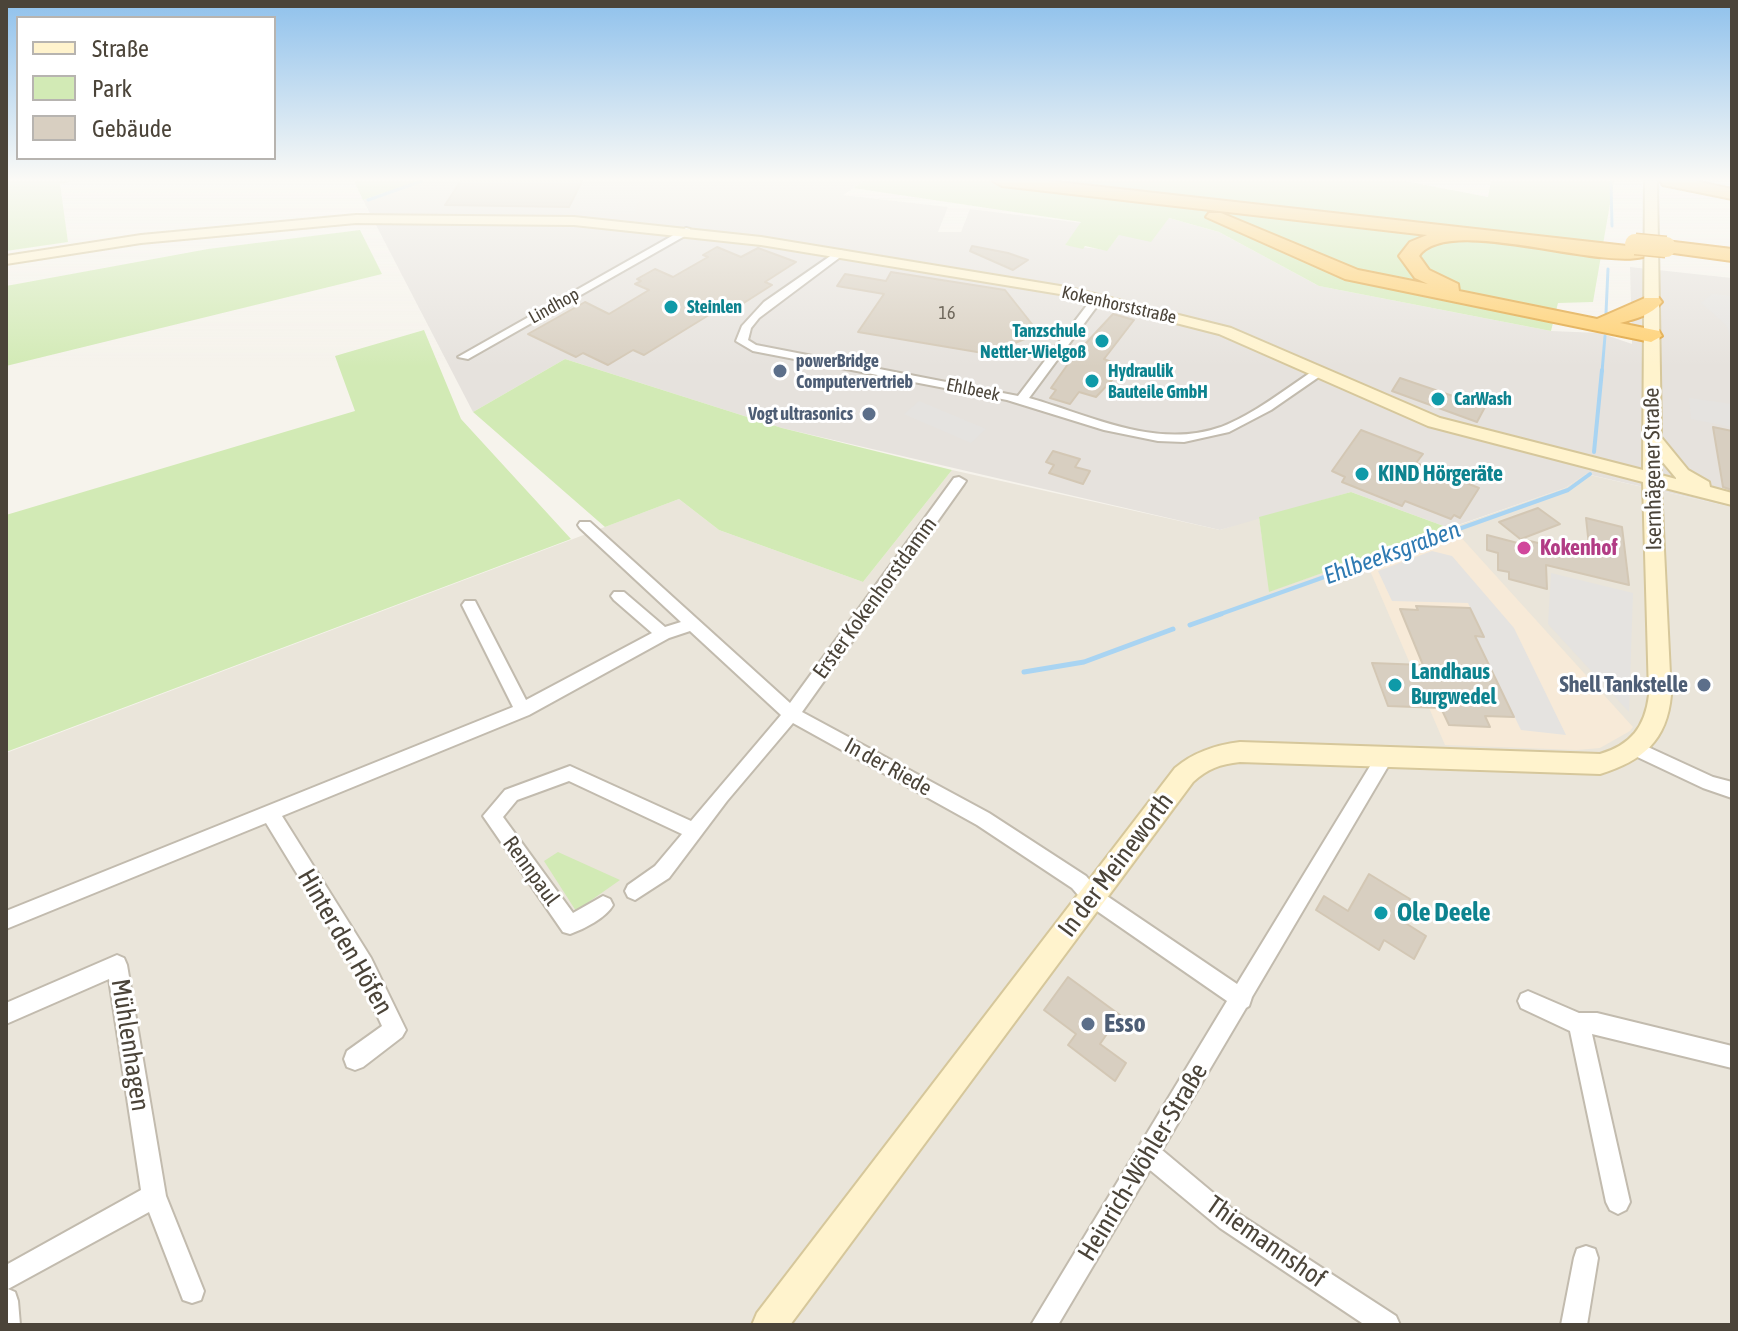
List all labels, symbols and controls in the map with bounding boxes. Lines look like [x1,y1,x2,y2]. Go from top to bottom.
legend [16,16,276,160]
text: Straße [92,35,149,62]
text: Park [92,75,132,102]
text: Gebäude [92,115,172,142]
street label: Kokenhorststraße [1060,281,1178,329]
street label: Lindhop [525,283,583,329]
place label: Steinlen [687,296,742,318]
marker: Steinlen [662,298,680,316]
house number: 16 [939,302,955,324]
place label: Tanzschule Nettler-Wielgoß [980,320,1086,362]
marker: Tanzschule Nettler-Wielgoß [1093,332,1111,350]
place label: powerBridge Computervertrieb [796,350,913,392]
place label: Hydraulik Bauteile GmbH [1108,360,1208,402]
marker: powerBridge Computervertrieb [771,362,789,380]
marker: Hydraulik Bauteile GmbH [1083,372,1101,390]
street label: Ehlbeek [944,374,1002,406]
street label: Isernhägener Straße [1638,387,1668,551]
place label: CarWash [1454,388,1512,410]
marker: CarWash [1429,390,1447,408]
place label: Vogt ultrasonics [748,403,853,425]
marker: Vogt ultrasonics [860,405,878,423]
place label: KIND Hörgeräte [1378,461,1503,487]
marker: KIND Hörgeräte [1353,465,1371,483]
street label: Erster Kokenhorstdamm [807,512,943,684]
water label: Ehlbeeksgraben [1320,515,1464,591]
place label: Kokenhof [1540,535,1618,561]
marker: Kokenhof [1515,539,1533,557]
place label: Landhaus Burgwedel [1411,659,1496,710]
place label: Shell Tankstelle [1559,672,1688,698]
marker: Landhaus Burgwedel [1386,676,1404,694]
marker: Shell Tankstelle [1695,676,1713,694]
street label: In der Riede [840,732,936,802]
street label: In der Meineworth [1052,787,1180,943]
street label: Rennpaul [497,831,565,911]
street label: Hinter den Höfen [291,864,399,1020]
place label: Ole Deele [1397,897,1491,929]
marker: Ole Deele [1372,904,1390,922]
street label: Mühlenhagen [104,977,156,1113]
place label: Esso [1104,1008,1146,1040]
marker: Esso [1079,1015,1097,1033]
street label: Heinrich-Wöhler-Straße [1072,1058,1214,1266]
street label: Thiemannshof [1200,1190,1332,1294]

